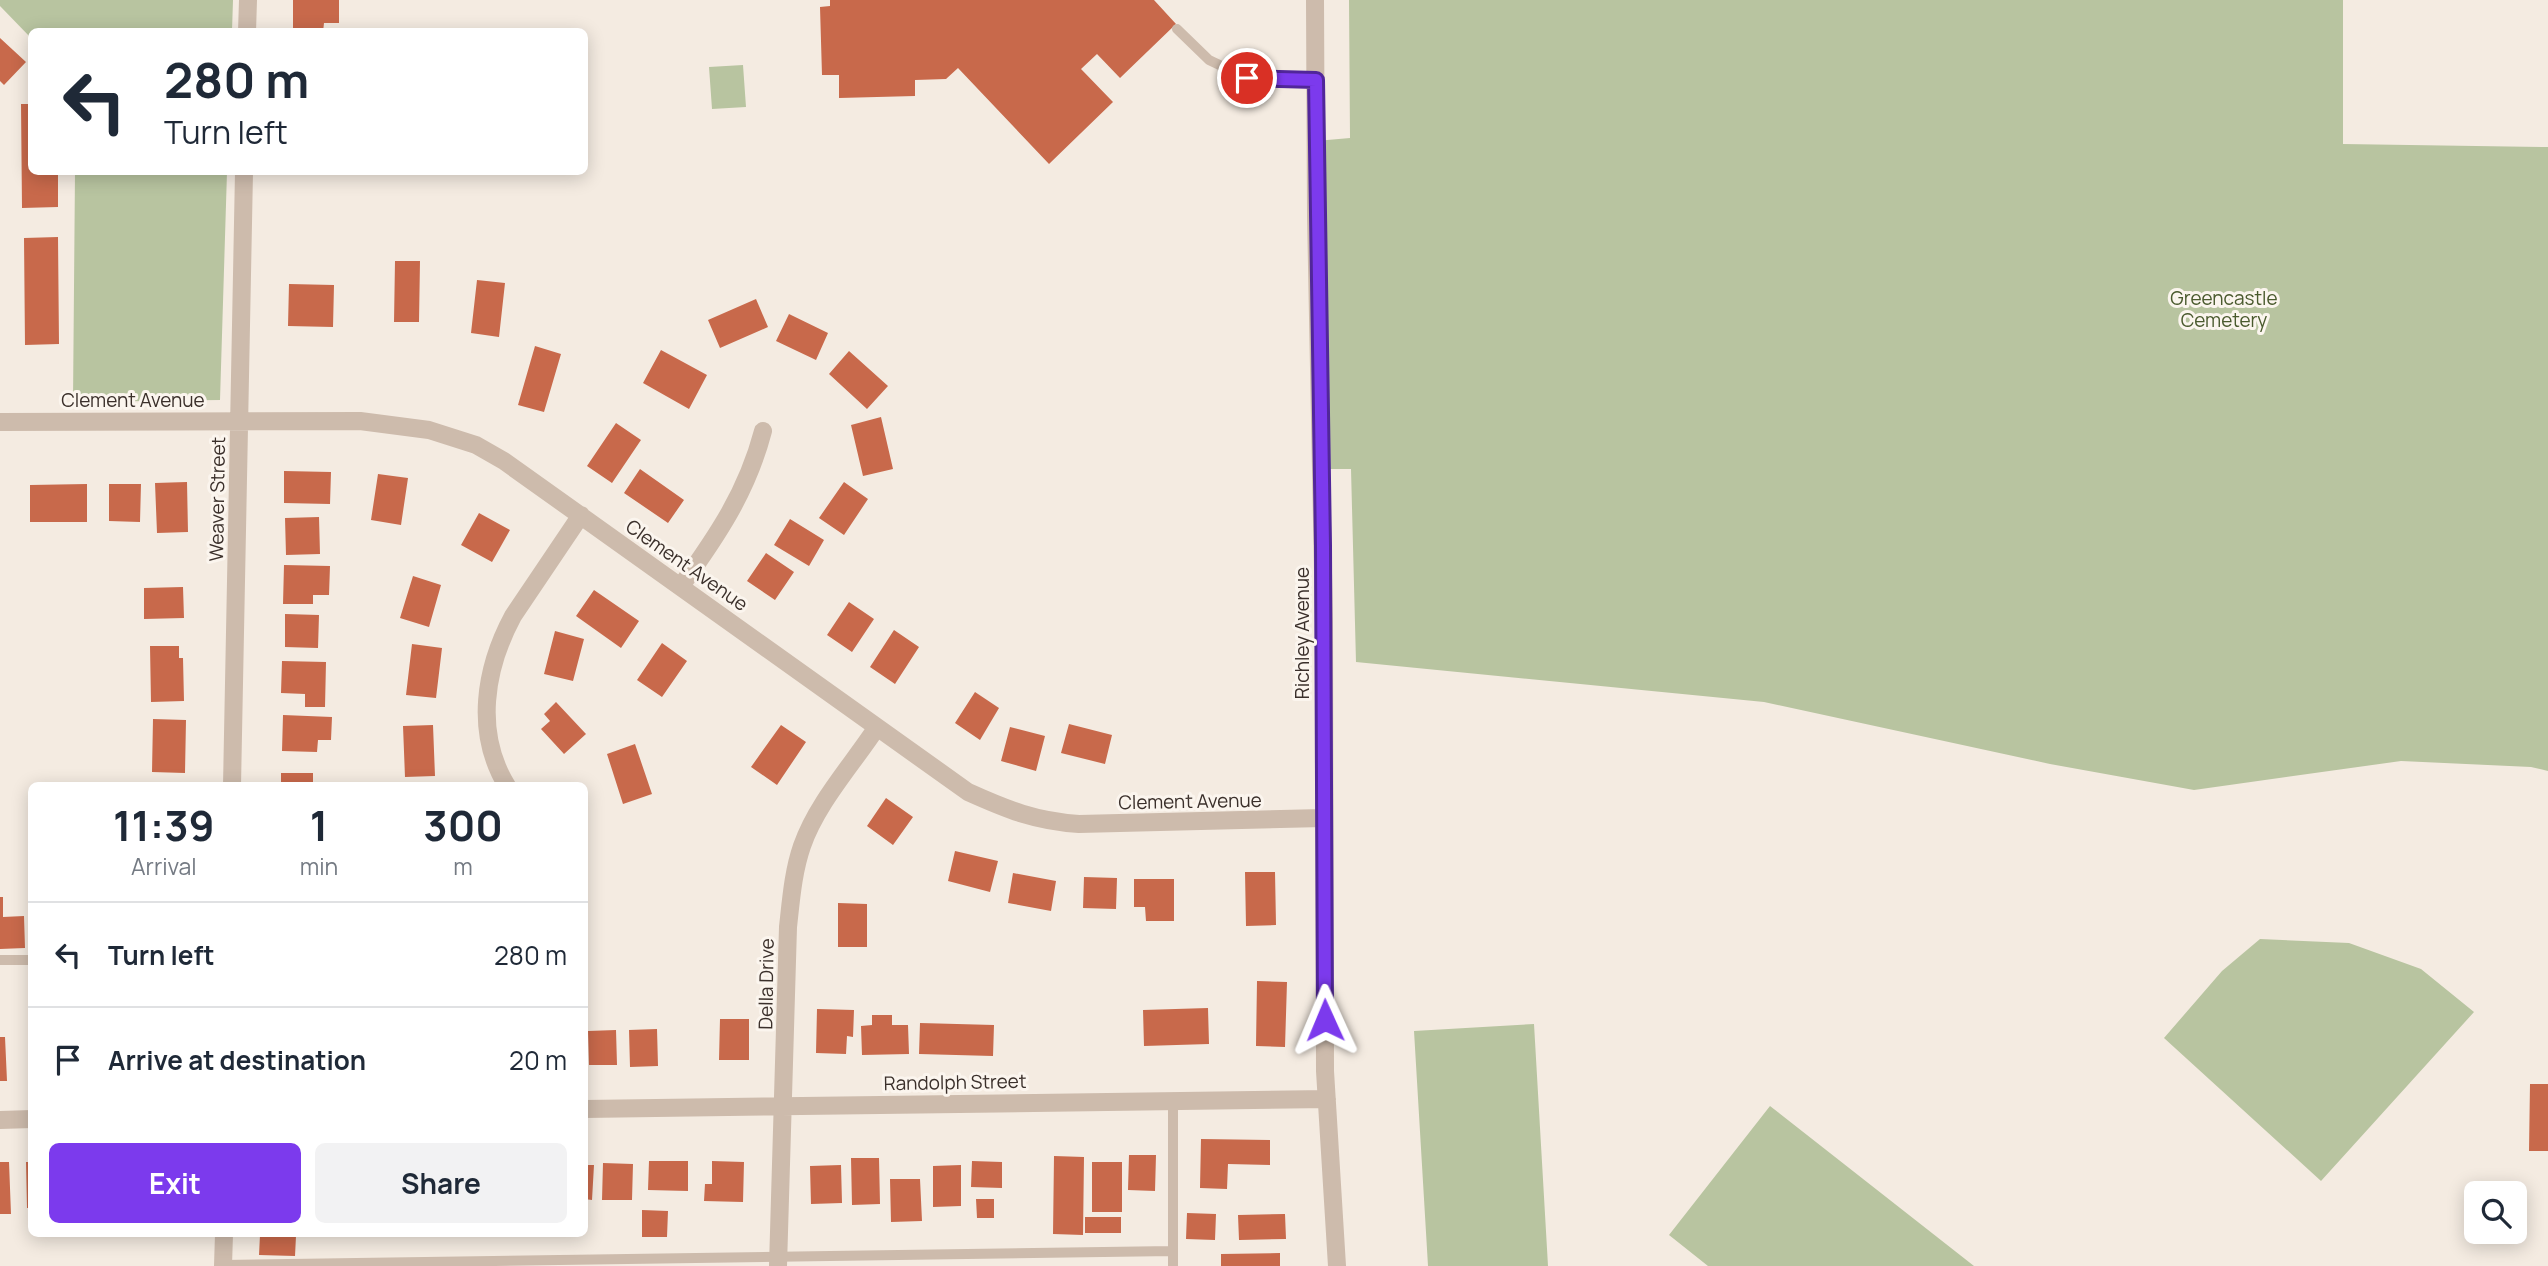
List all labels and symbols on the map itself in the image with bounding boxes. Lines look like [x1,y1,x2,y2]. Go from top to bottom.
pin [1217,48,1277,108]
park label: Greencastle Cemetery [2170,285,2278,333]
street label: Clement Avenue [61,387,205,413]
street label: Weaver Street [203,437,231,561]
street label: Clement Avenue [621,513,753,617]
street label: Richley Avenue [1289,567,1315,699]
street label: Clement Avenue [1118,787,1262,815]
street label: Della Drive [752,938,780,1030]
position arrow [1288,983,1362,1057]
street label: Randolph Street [883,1068,1027,1096]

